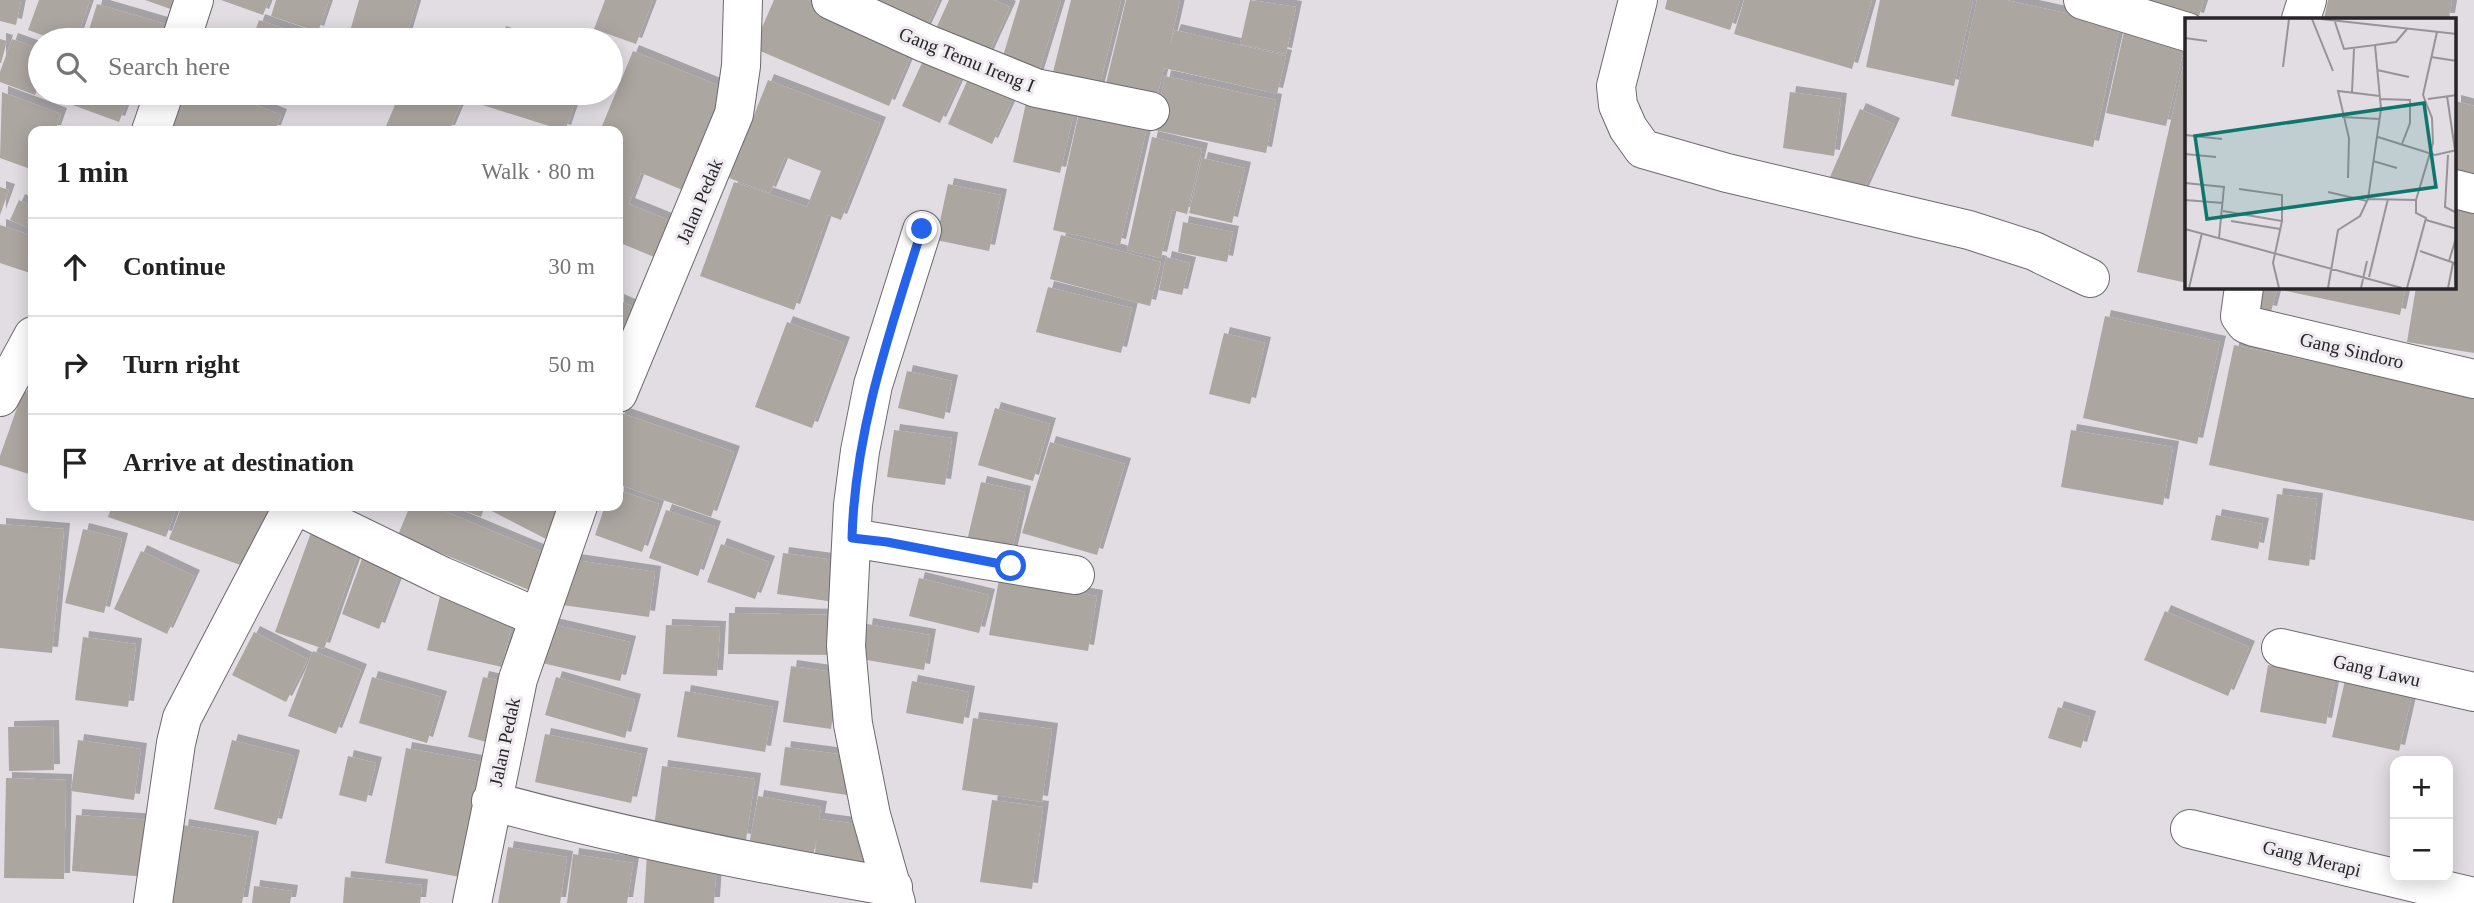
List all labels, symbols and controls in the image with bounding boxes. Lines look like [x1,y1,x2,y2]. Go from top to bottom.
inset map [2185,18,2456,289]
street label: Gang Temu Ireng I [896,23,1038,96]
search box [28,28,623,105]
icon: search [52,48,90,86]
text: Search here [108,52,230,81]
text: 1 min [56,155,129,188]
street label: Jalan Pedak [672,155,727,247]
text: Walk · 80 m [481,159,595,184]
route end [906,213,937,244]
icon: ahead [56,248,94,286]
text: Continue [123,252,226,281]
text: 30 m [548,254,595,279]
street label: Gang Sindoro [2298,328,2406,373]
icon: right [56,346,94,384]
text: Turn right [123,350,240,379]
text: 50 m [548,352,595,377]
icon: arrive [56,444,94,482]
text: Arrive at destination [123,448,354,477]
route start [995,550,1026,581]
street label: Gang Lawu [2331,650,2423,691]
street label: Jalan Pedak [485,695,524,788]
map controls [2390,756,2453,882]
button: + [2390,756,2453,819]
button: − [2390,819,2453,882]
street label: Gang Merapi [2260,836,2363,881]

